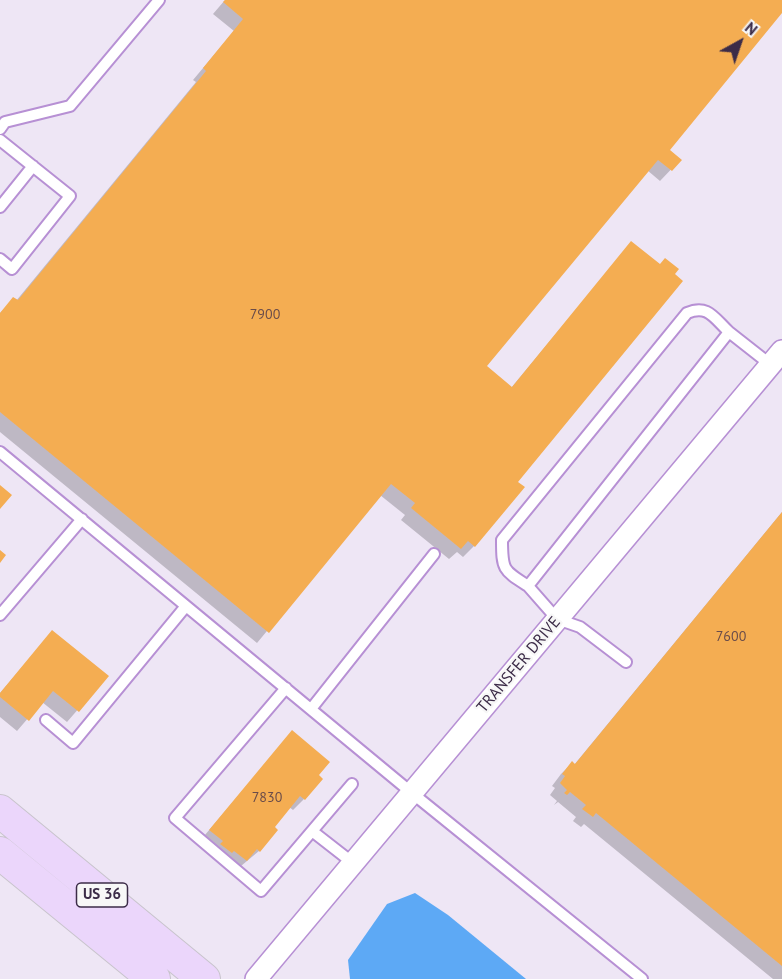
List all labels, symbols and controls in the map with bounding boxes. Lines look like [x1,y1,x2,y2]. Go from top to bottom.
north arrow [710,12,770,72]
text: N [741,17,762,39]
house number: 7900 [250,307,280,323]
street label: TRANSFER DRIVE [473,613,565,717]
house number: 7600 [716,629,746,645]
house number: 7830 [252,790,282,806]
road number: US 36 [76,883,128,907]

